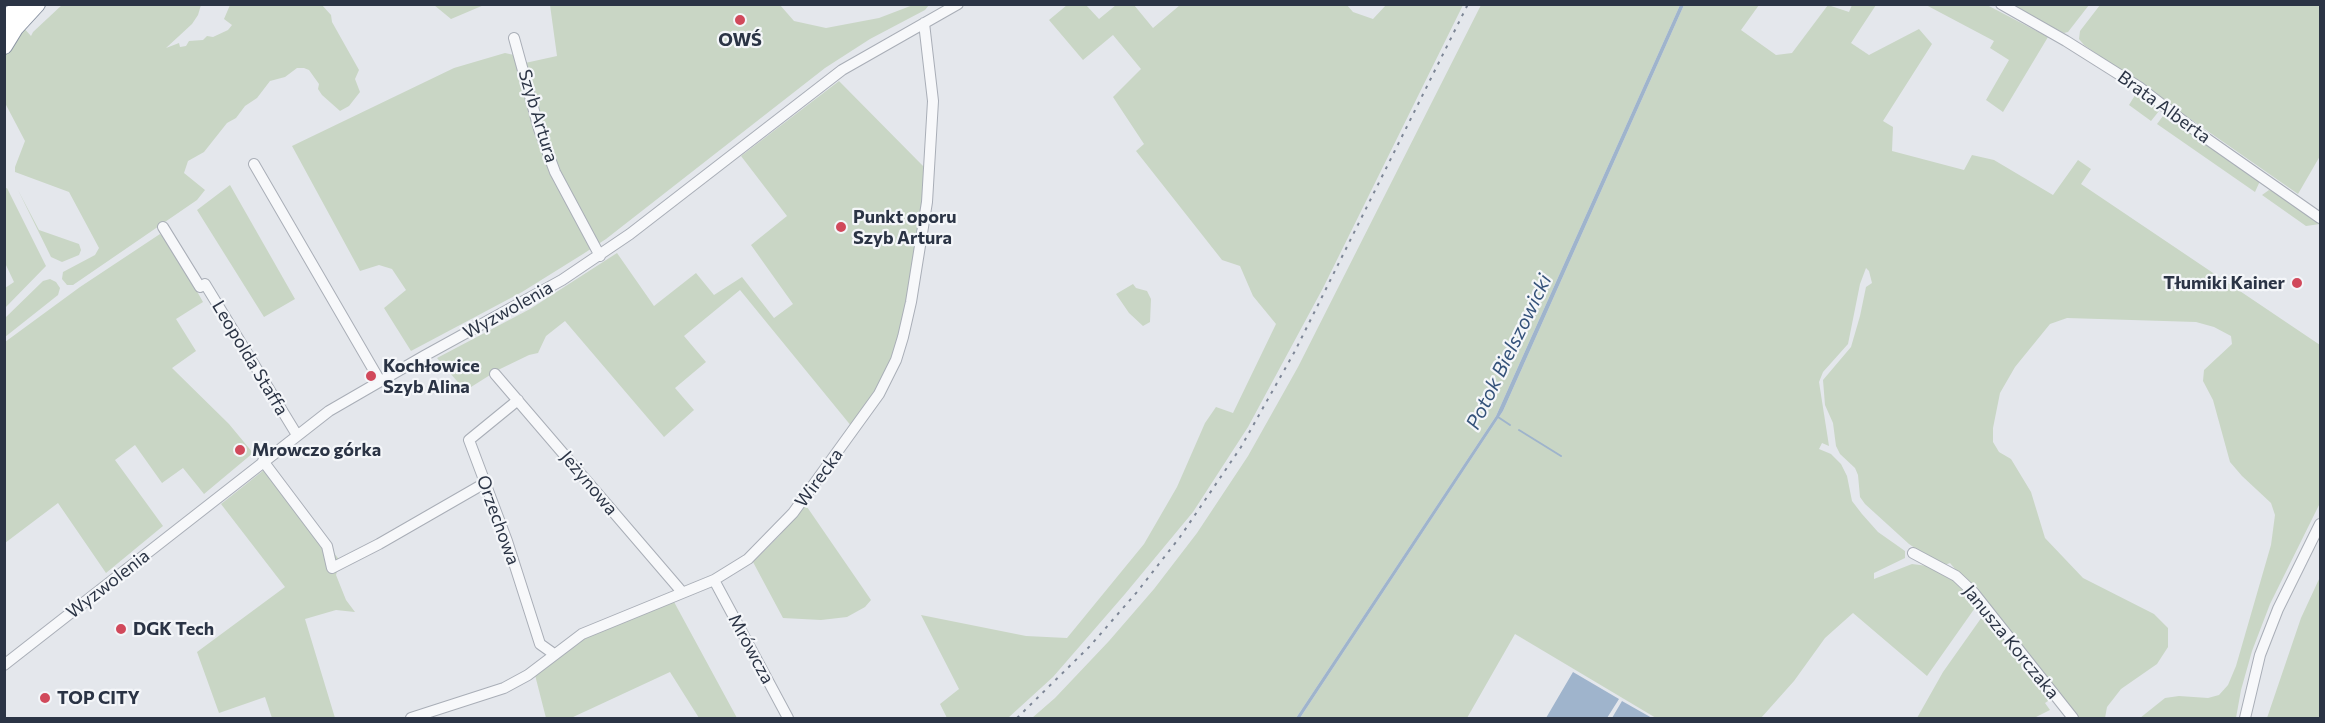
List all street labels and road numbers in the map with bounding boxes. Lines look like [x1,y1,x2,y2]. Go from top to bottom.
street label: Brata Alberta [2113,66,2215,148]
street label: Szyb Artura [514,67,562,165]
street label: Wyzwolenia [459,276,557,344]
street label: Leopolda Staffa [207,297,293,419]
street label: Wirecka [790,444,848,512]
street label: Jeżynowa [556,446,622,520]
street label: Orzechowa [472,472,524,568]
street label: Wyzwolenia [62,545,154,623]
street label: Janusza Korczaka [1958,581,2064,703]
street label: Mrówcza [724,610,778,688]

